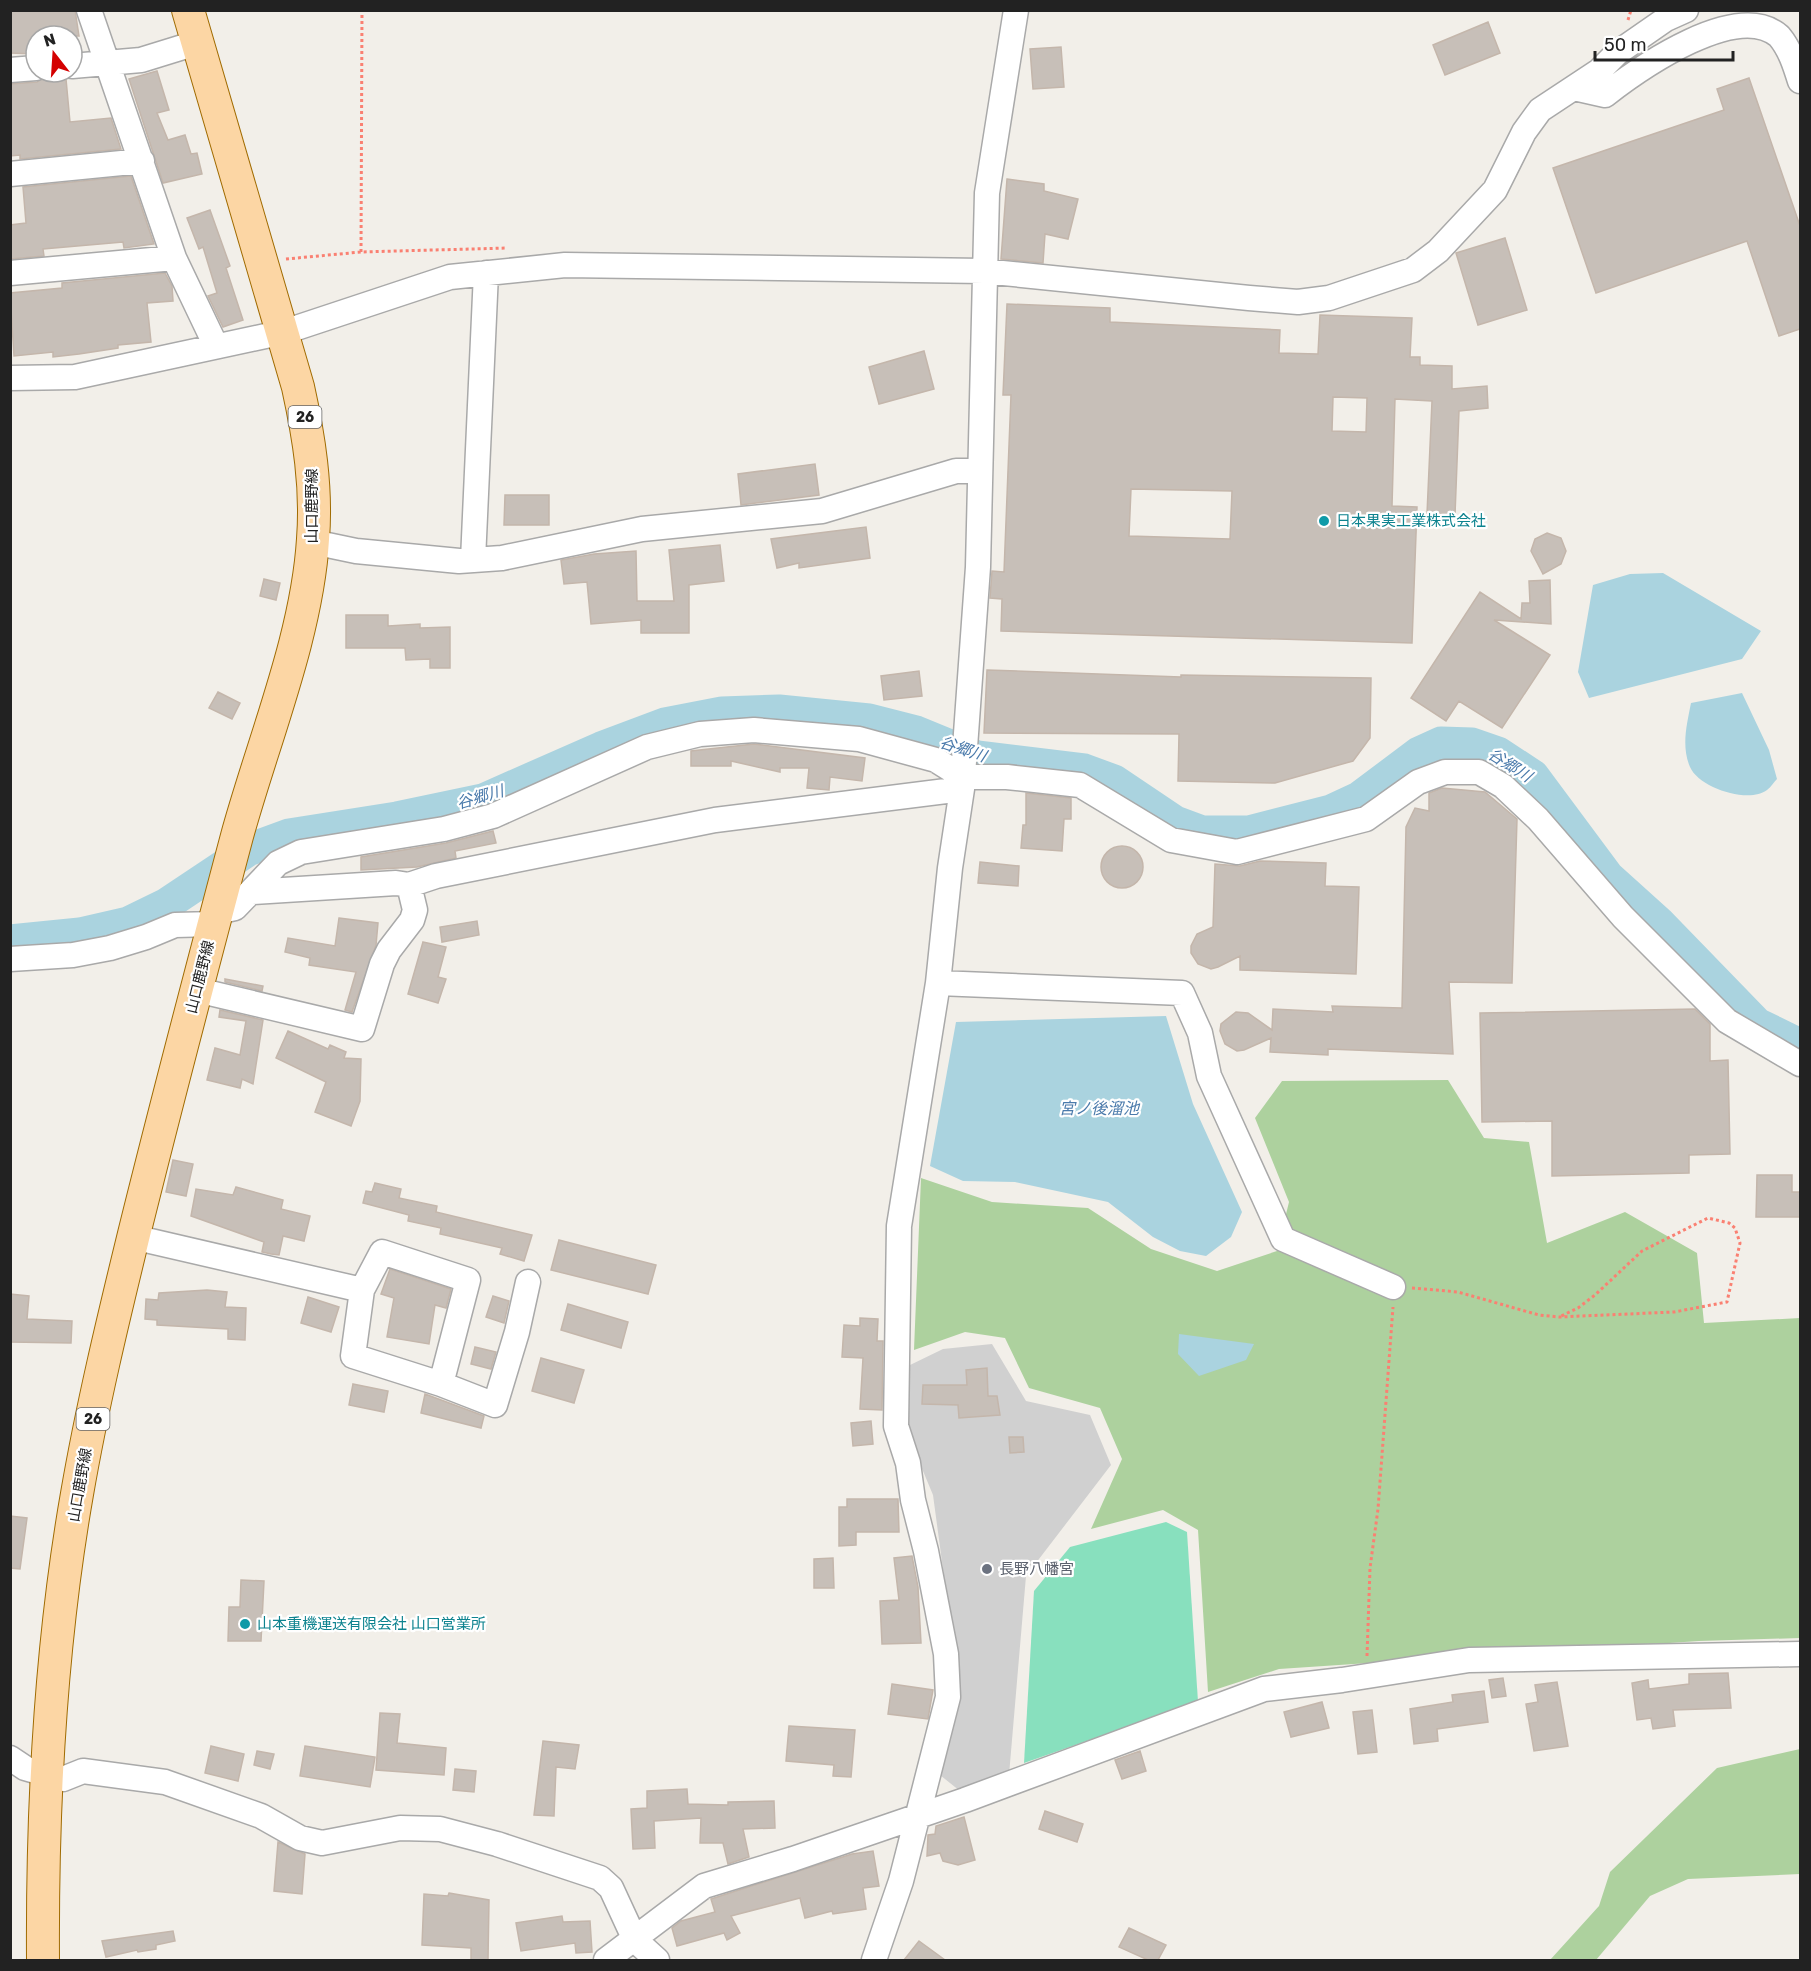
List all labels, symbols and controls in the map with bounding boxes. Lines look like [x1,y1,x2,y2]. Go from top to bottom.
north arrow [24,24,84,84]
scale bar [1595,24,1733,62]
text: N [41,29,58,51]
text: 50 m [1604,34,1647,56]
road number: 26 [288,406,322,428]
street label: 山口鹿野線 [303,468,321,544]
place label: 日本果実工業株式会社 [1336,512,1486,530]
marker: 日本果実工業株式会社 [1317,514,1331,528]
water label: 谷郷川 [937,732,991,766]
water label: 谷郷川 [1485,744,1537,787]
water label: 谷郷川 [454,781,508,813]
street label: 山口鹿野線 [182,938,218,1016]
water label: 宮ノ後溜池 [1059,1099,1141,1118]
road number: 26 [76,1408,110,1430]
street label: 山口鹿野線 [65,1446,95,1524]
place label: 長野八幡宮 [999,1560,1074,1578]
marker: 長野八幡宮 [980,1562,994,1576]
place label: 山本重機運送有限会社 山口営業所 [257,1615,486,1633]
marker: 山本重機運送有限会社 山口営業所 [238,1617,252,1631]

